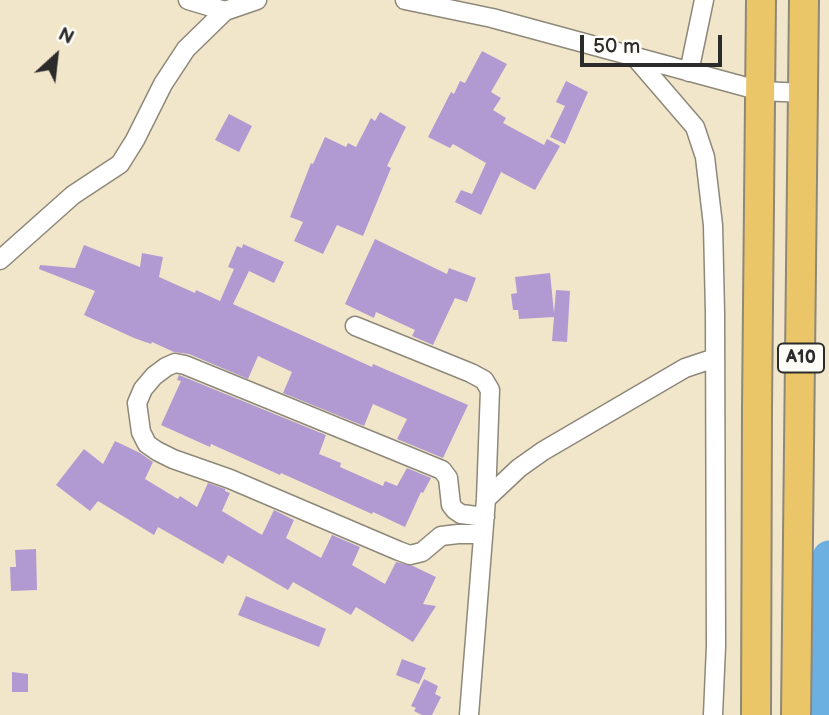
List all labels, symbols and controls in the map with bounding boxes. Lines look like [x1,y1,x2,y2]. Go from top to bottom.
north arrow [21,21,91,91]
scale bar [584,21,726,65]
text: N [54,23,77,50]
text: 50 m [593,34,640,59]
road number: A10 [778,344,824,372]

